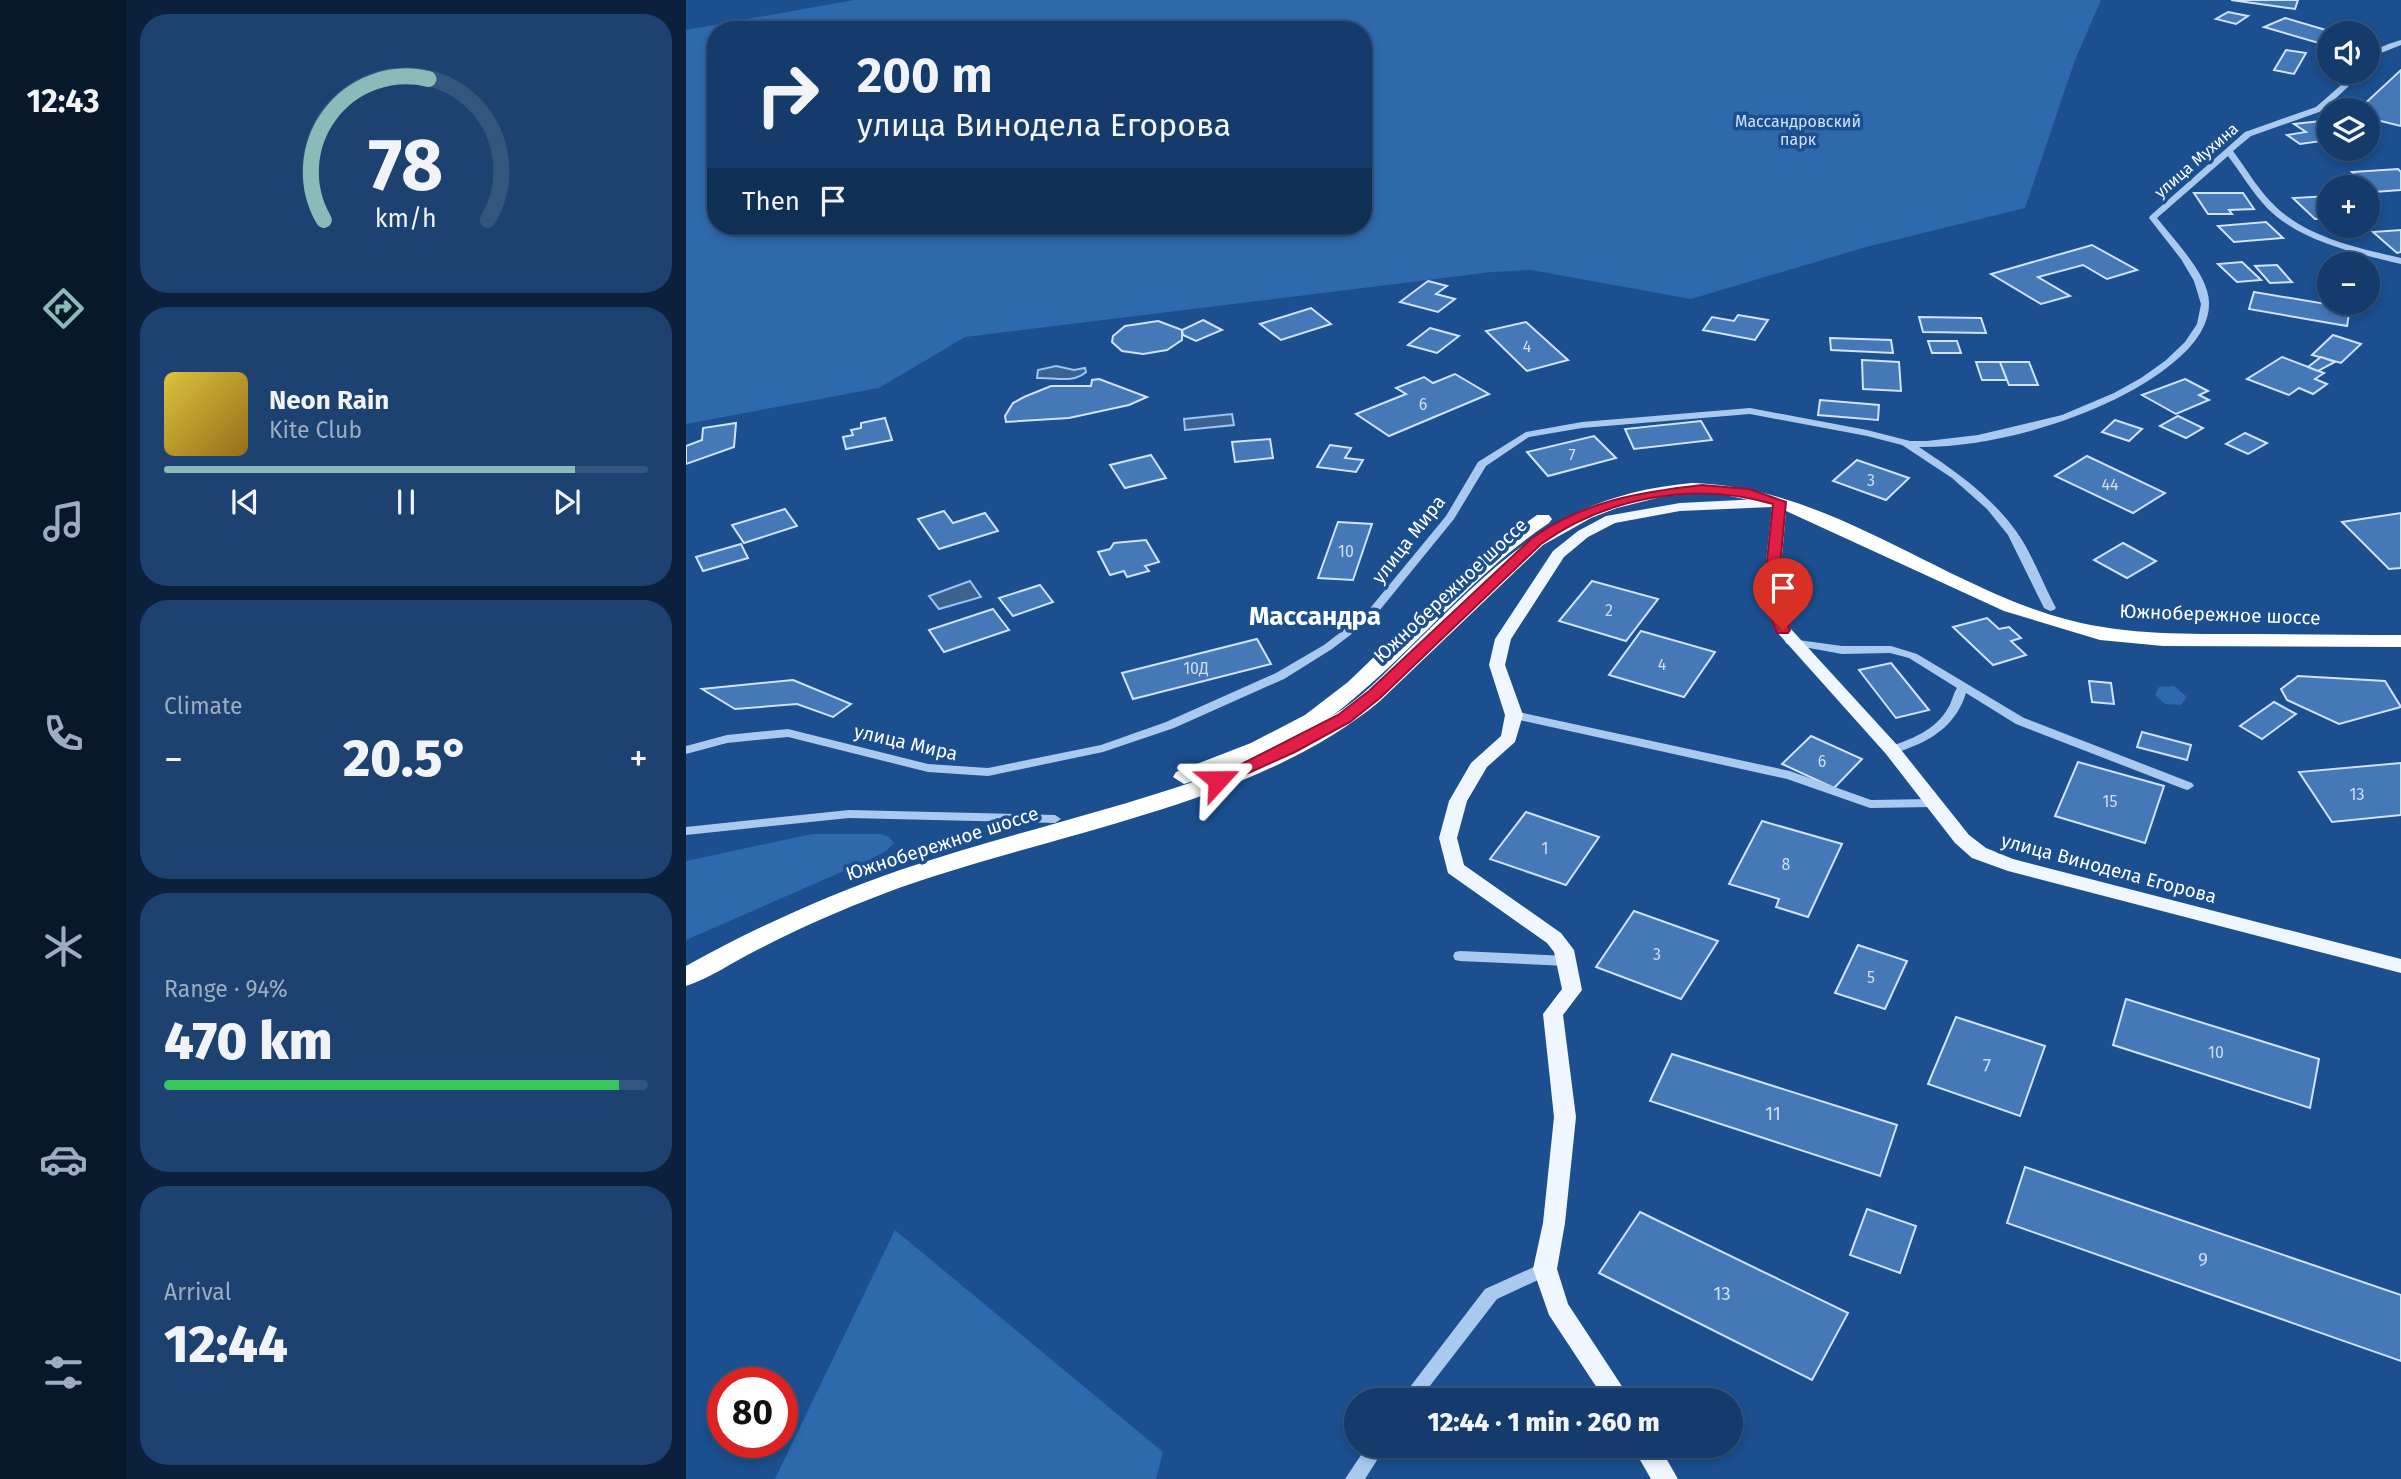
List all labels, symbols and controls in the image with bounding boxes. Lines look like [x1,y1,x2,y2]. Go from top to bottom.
map controls [2317,21,2380,315]
button: sound [2317,21,2380,84]
text: 200 m [857,46,993,105]
icon: right [742,49,833,140]
text: 12:43 [26,82,100,120]
button: layers [2317,98,2380,161]
text: улица Винодела Егорова [857,106,1231,144]
park label: Массандровский парк [1735,112,1861,149]
street label: улица Мухина [2151,119,2242,202]
text: 78 [368,122,444,209]
button: + [2317,175,2380,238]
icon: arrive [814,182,852,220]
text: Then [742,186,800,217]
text: km/h [375,203,437,233]
button: − [2317,252,2380,315]
icon: directions [39,284,88,333]
house number: 4 [1523,337,1532,356]
text: Neon Rain [269,385,389,416]
house number: 6 [1419,395,1427,414]
text: Kite Club [269,416,362,444]
house number: 7 [1568,446,1576,465]
house number: 3 [1867,471,1875,490]
house number: 44 [2101,475,2119,494]
icon: previous [226,483,264,521]
icon: pause [387,483,425,521]
icon: next [548,483,586,521]
street label: улица Мира [1367,491,1450,588]
icon: music [39,497,88,546]
street label: Южнобережное шоссе [1369,513,1532,667]
house number: 10 [1338,542,1354,561]
pin [1753,558,1813,630]
icon: arrive [1764,569,1802,607]
street label: Южнобережное шоссе [2119,599,2321,630]
district label: Массандра [1249,601,1381,632]
house number: 2 [1605,601,1613,620]
house number: 4 [1658,655,1667,674]
house number: 10Д [1183,659,1209,678]
text: Climate [164,692,243,720]
icon: phone [39,709,88,758]
street label: улица Мира [852,719,960,766]
text: 20.5° [343,727,469,790]
text: − [164,736,183,782]
text: + [629,736,648,782]
position arrow [1181,743,1255,817]
house number: 6 [1818,752,1826,771]
house number: 13 [2350,785,2364,804]
house number: 15 [2103,792,2117,811]
street label: Южнобережное шоссе [843,801,1041,885]
street label: улица Винодела Егорова [1999,829,2219,908]
house number: 1 [1542,839,1548,858]
house number: 8 [1782,855,1791,874]
icon: climate [39,922,88,971]
house number: 3 [1653,945,1661,964]
house number: 5 [1867,968,1875,987]
text: Range · 94% [164,975,288,1003]
text: 470 km [164,1010,332,1073]
house number: 10 [2208,1043,2224,1062]
house number: 7 [1983,1054,1991,1077]
house number: 11 [1765,1102,1781,1125]
icon: car [39,1135,88,1184]
house number: 9 [2198,1248,2208,1271]
text: Arrival [164,1278,231,1306]
house number: 13 [1713,1282,1731,1305]
text: 12:44 [164,1313,288,1376]
icon: filters [39,1348,88,1397]
speed limit sign: 80 [707,1367,798,1458]
text: 12:44 · 1 min · 260 m [1427,1407,1660,1438]

